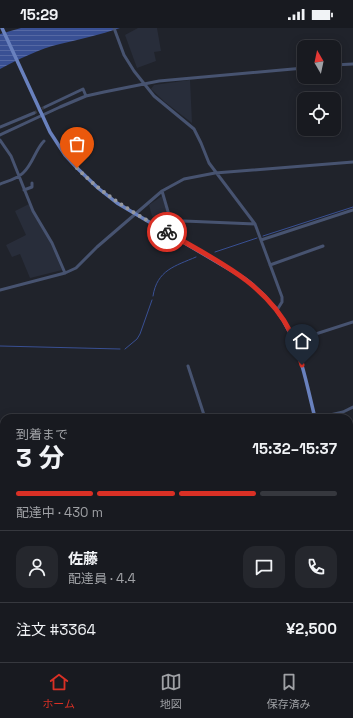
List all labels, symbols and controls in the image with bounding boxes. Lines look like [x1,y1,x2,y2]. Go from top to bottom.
text: 15:29 [20,5,58,24]
north arrow [297,40,341,84]
map controls [297,40,341,136]
button: locate [297,92,341,136]
pin [60,127,94,168]
icon: bag [66,133,88,155]
courier [147,212,187,252]
icon: bike [156,221,178,243]
pin [285,324,319,365]
icon: home [291,330,313,352]
text: 到着まで [16,426,68,443]
text: 15:32–15:37 [252,439,337,458]
text: 3 分 [16,441,64,475]
text: 配達中 · 430 m [16,504,103,521]
button: person [16,546,58,588]
button: chat [243,546,285,588]
button: phone [295,546,337,588]
text: 佐藤 [68,549,98,568]
text: 配達員 · 4.4 [68,570,136,587]
text: ¥2,500 [286,619,337,638]
text: 注文 #3364 [16,620,96,639]
tab: ホーム [42,671,75,711]
tab: 地図 [160,671,182,711]
tab: 保存済み [267,671,311,711]

